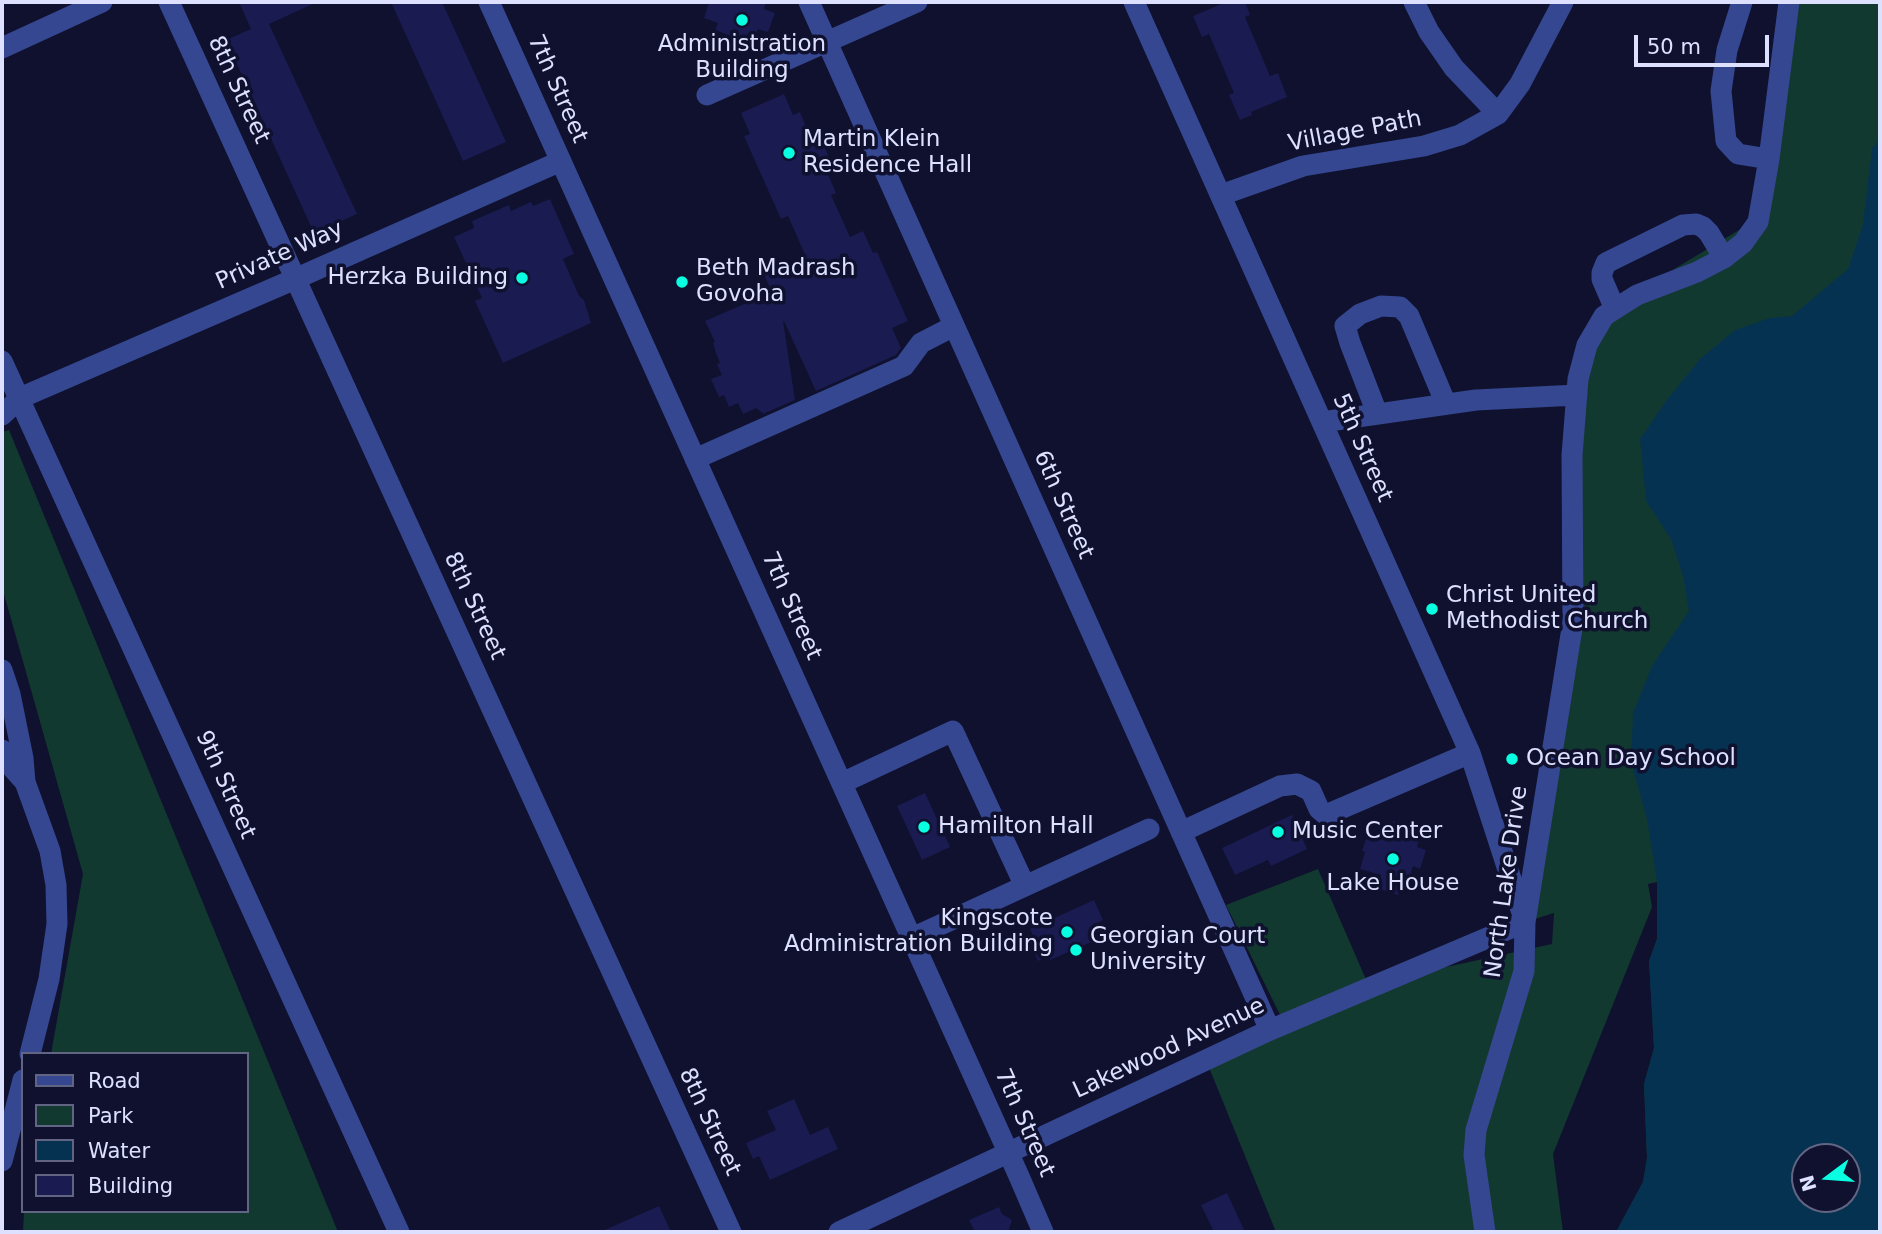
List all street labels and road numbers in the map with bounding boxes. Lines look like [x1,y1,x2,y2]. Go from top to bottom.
street label: 7th Street [521,31,593,147]
street label: 8th Street [201,32,275,148]
street label: Village Path [1286,106,1424,158]
street label: Private Way [212,216,348,296]
street label: 5th Street [1326,390,1398,506]
street label: 6th Street [1027,447,1099,563]
street label: 8th Street [437,548,511,664]
street label: 7th Street [755,548,827,664]
street label: 9th Street [189,727,261,843]
street label: North Lake Drive [1480,784,1534,980]
street label: Lakewood Avenue [1069,993,1269,1105]
street label: 8th Street [672,1064,746,1180]
street label: 7th Street [988,1065,1060,1181]

